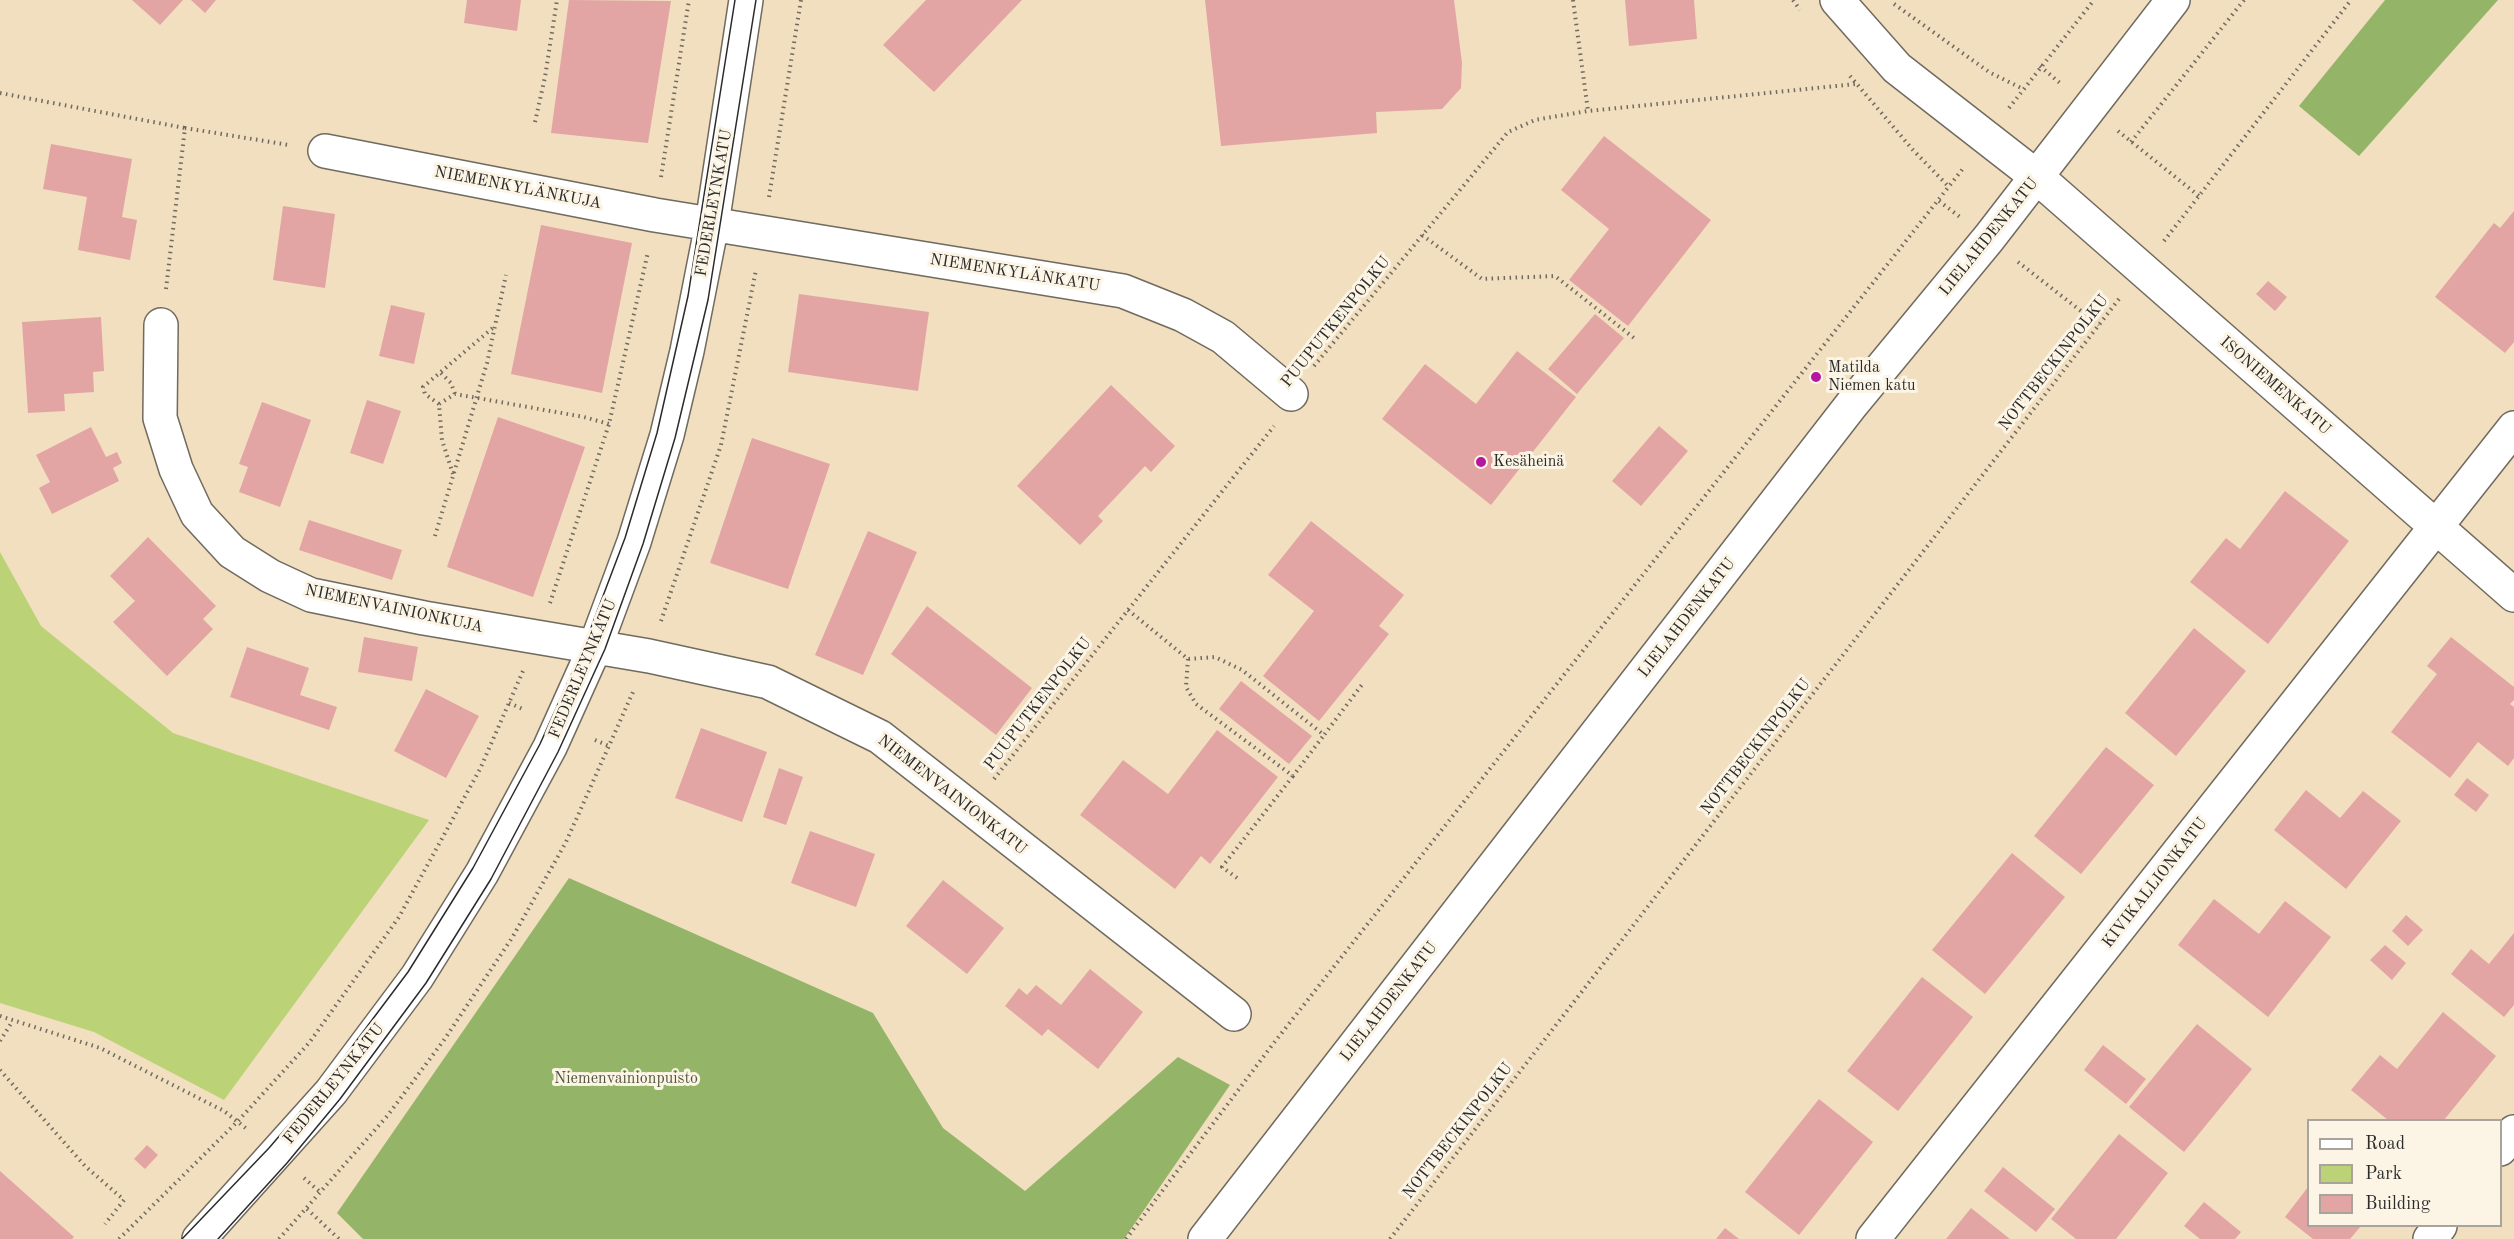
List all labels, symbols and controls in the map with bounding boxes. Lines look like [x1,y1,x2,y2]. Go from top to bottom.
street label: FEDERLEYNKATU [692,128,736,278]
street label: NIEMENKYLÄNKUJA [433,162,603,214]
street label: LIELAHDENKATU [1936,174,2042,300]
street label: NIEMENKYLÄNKATU [928,250,1102,296]
street label: PUUPUTKENPOLKU [1277,253,1395,391]
street label: NOTTBECKINPOLKU [1995,291,2113,435]
street label: ISONIEMENKATU [2216,333,2334,439]
place label: Matilda Niemen katu [1828,358,1916,396]
marker: Matilda Niemen katu [1809,370,1823,384]
place label: Kesäheinä [1493,452,1564,472]
marker: Kesäheinä [1474,455,1488,469]
street label: LIELAHDENKATU [1634,554,1740,682]
street label: NIEMENVAINIONKUJA [303,581,485,637]
street label: FEDERLEYNKATU [545,596,621,742]
street label: PUUPUTKENPOLKU [980,634,1096,774]
street label: NOTTBECKINPOLKU [1697,675,1815,819]
street label: NIEMENVAINIONKATU [874,731,1030,859]
street label: KIVIKALLIONKATU [2098,814,2212,952]
street label: LIELAHDENKATU [1336,938,1442,1066]
street label: FEDERLEYNKATU [280,1020,388,1148]
street label: NOTTBECKINPOLKU [1399,1059,1517,1203]
park label: Niemenvainionpuisto [554,1069,698,1089]
legend [2307,1119,2502,1227]
text: Road [2365,1135,2405,1153]
text: Park [2365,1165,2402,1183]
text: Building [2365,1195,2430,1213]

